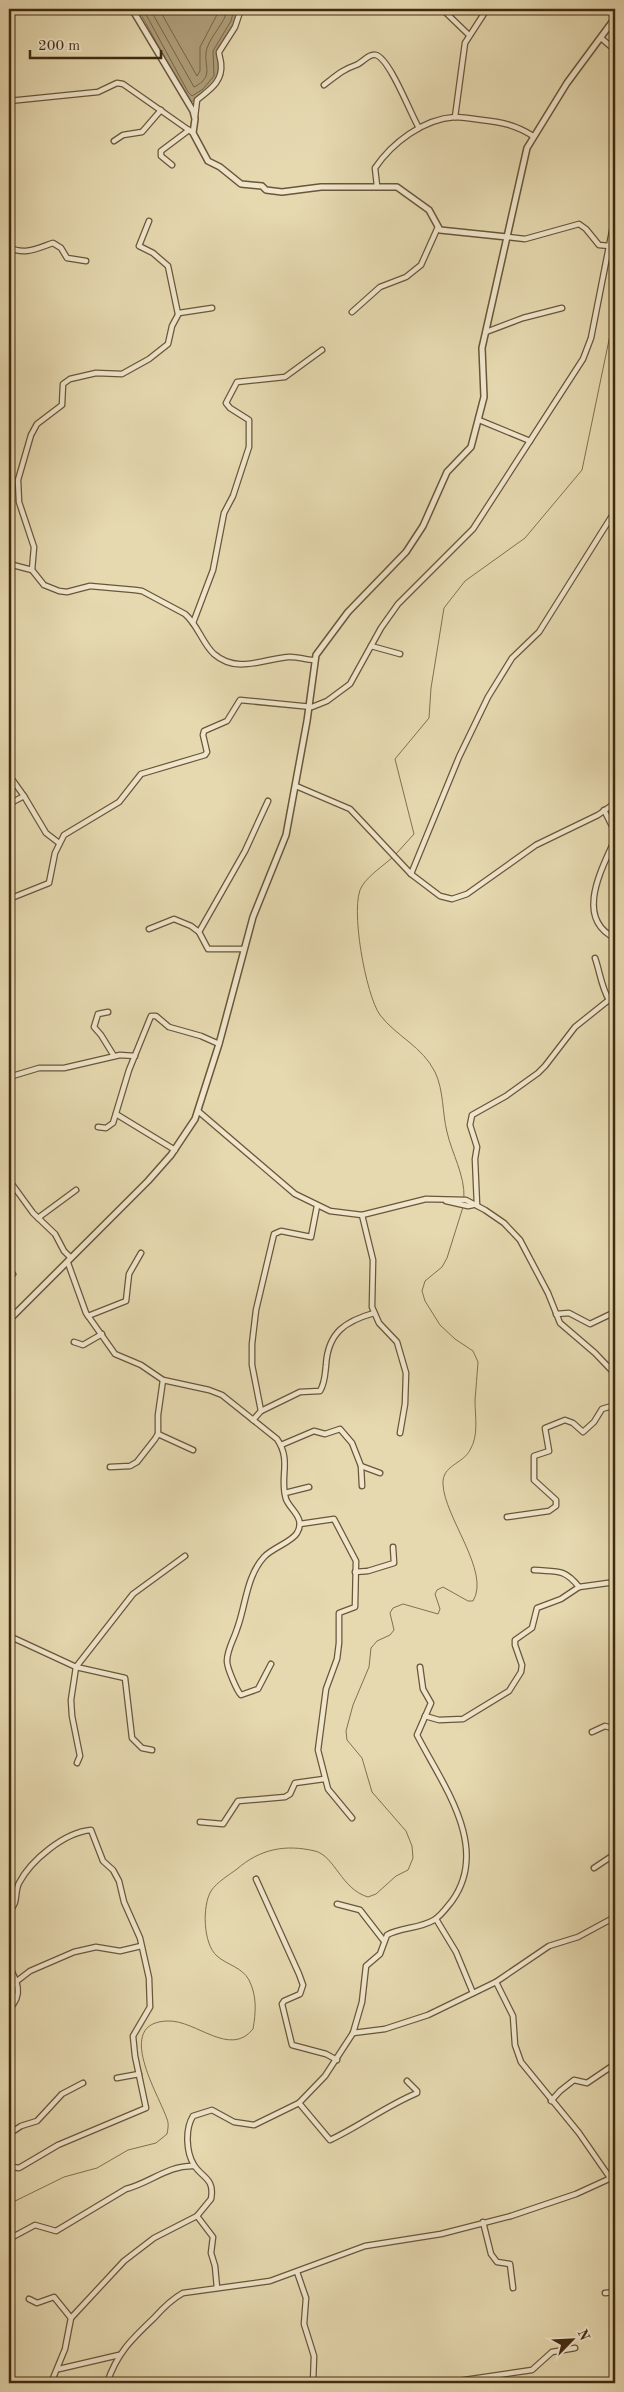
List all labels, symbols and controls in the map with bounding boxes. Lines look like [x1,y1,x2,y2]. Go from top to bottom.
scale bar [30,28,161,60]
text: 200 m [38,39,80,54]
north arrow [546,2314,596,2364]
text: N [574,2327,592,2343]

